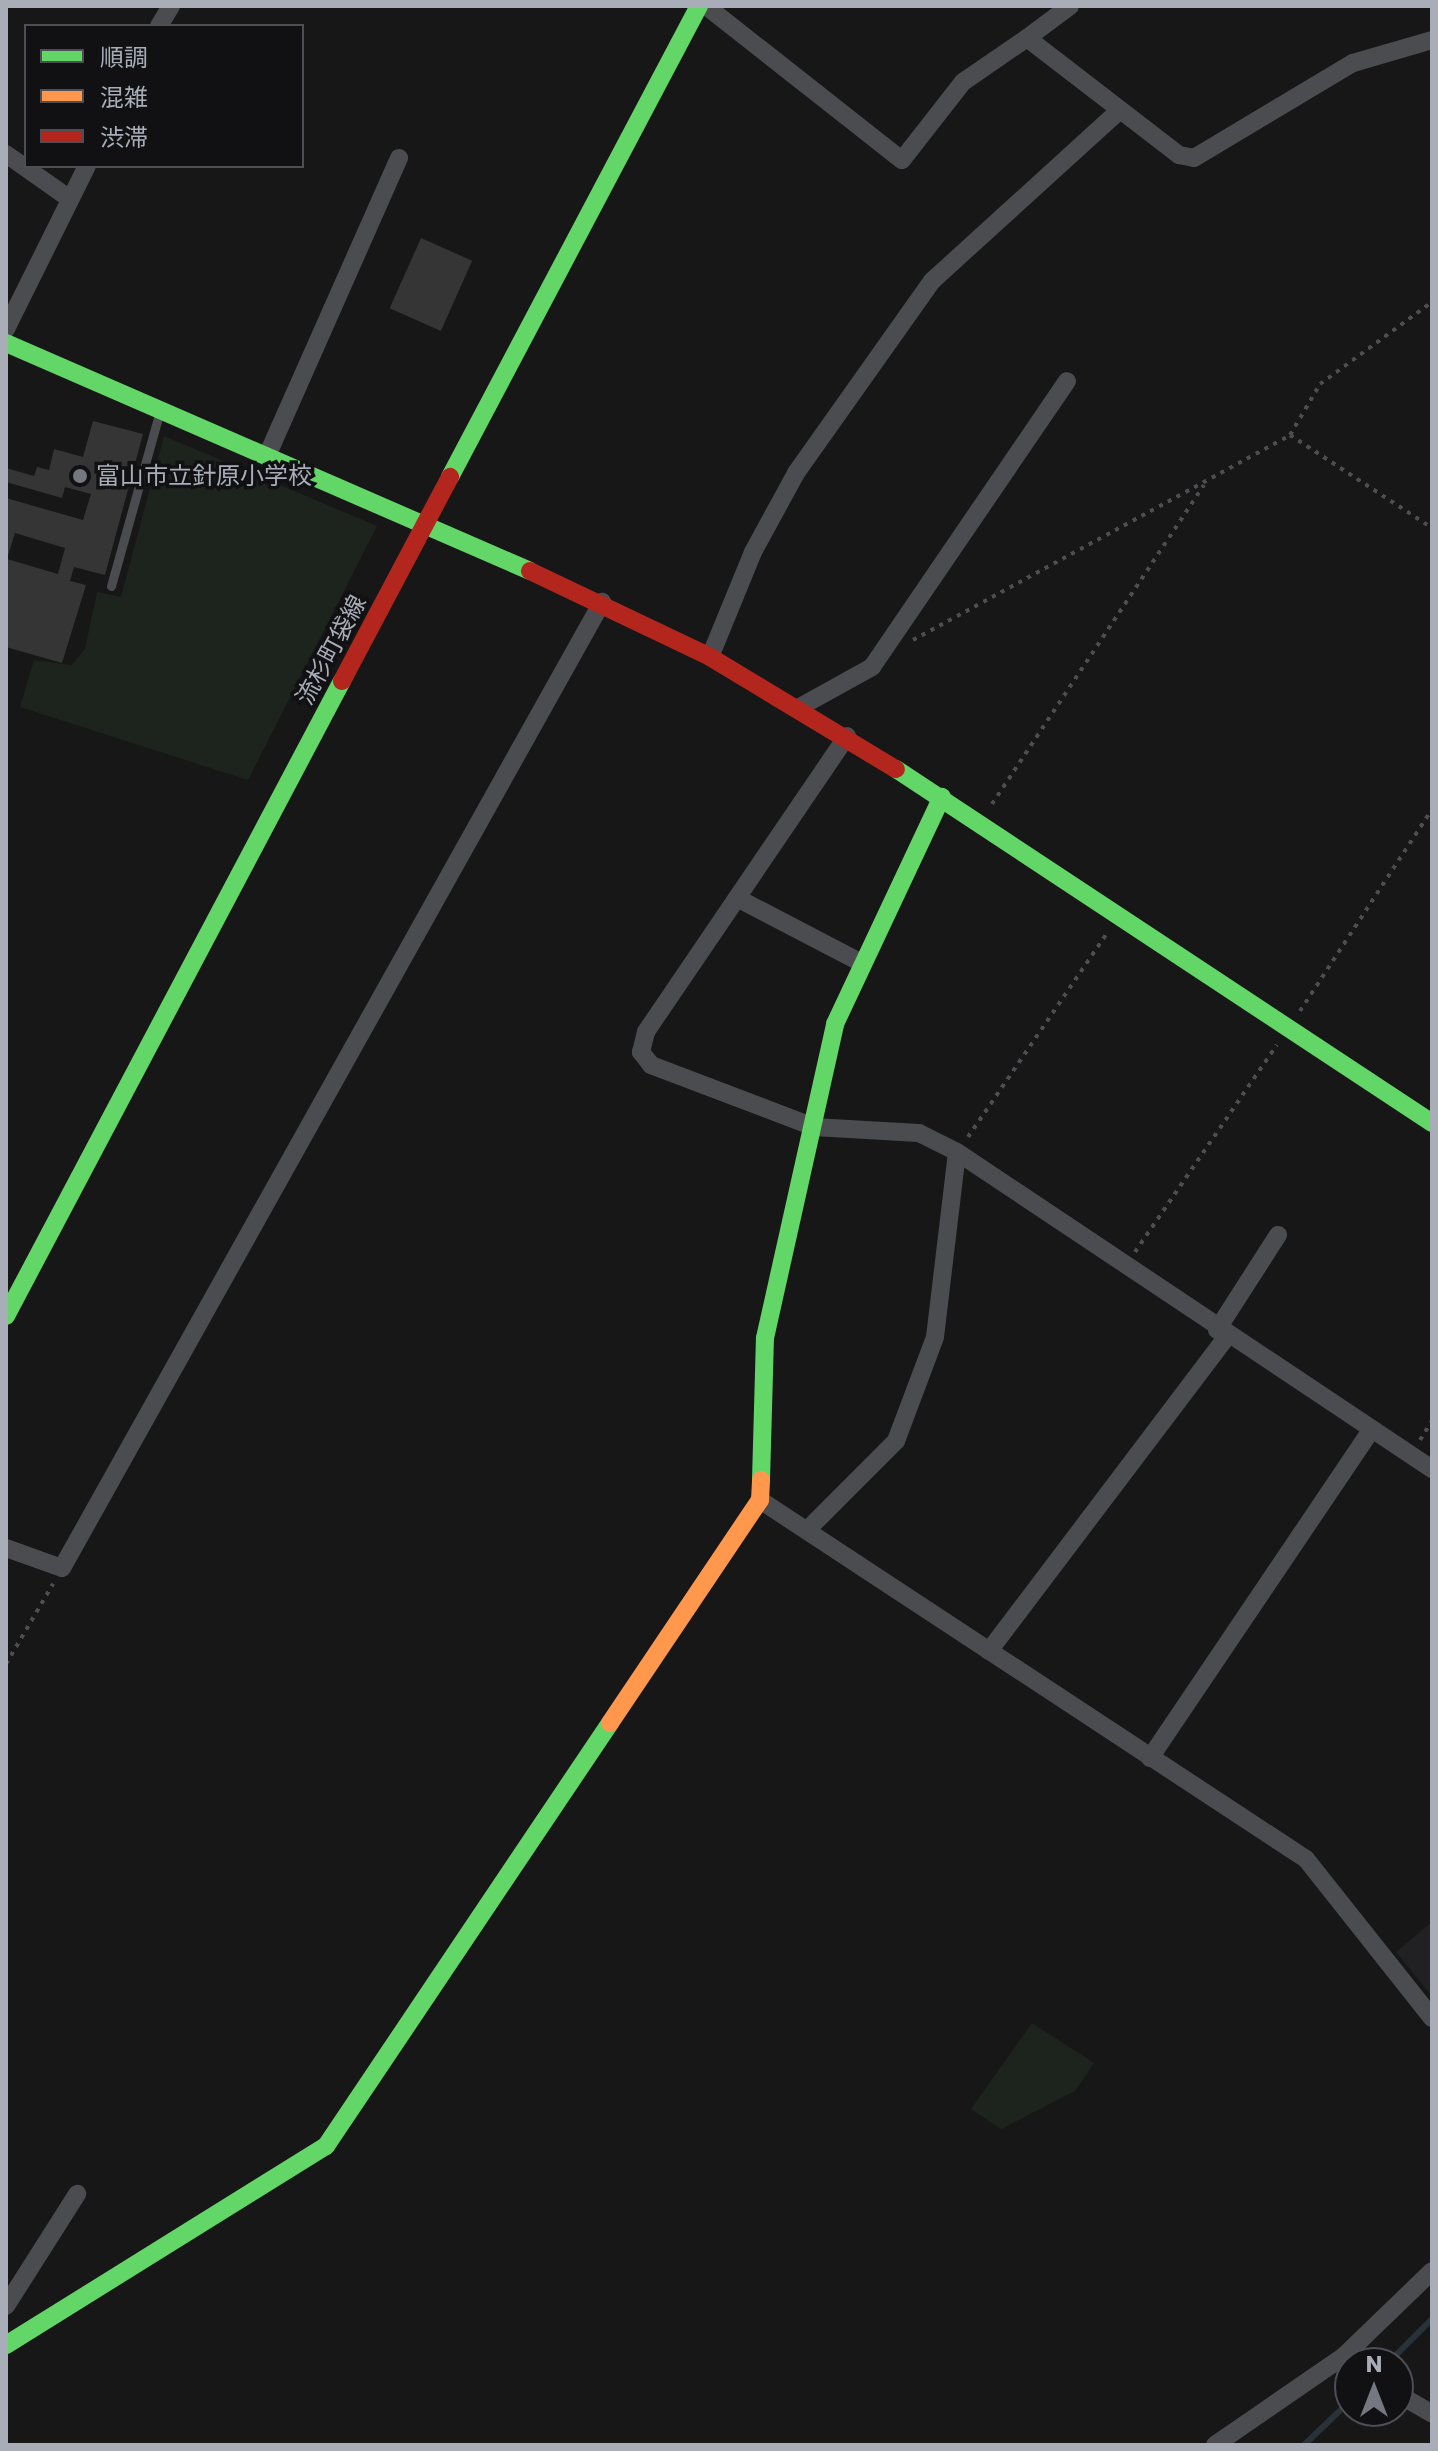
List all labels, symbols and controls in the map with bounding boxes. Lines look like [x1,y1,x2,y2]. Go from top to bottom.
legend [24,24,304,168]
text: 順調 [100,41,148,74]
text: 混雑 [100,81,148,114]
text: 渋滞 [100,121,148,154]
place label: 富山市立針原小学校 [96,462,312,490]
marker: 富山市立針原小学校 [71,467,89,485]
street label: 流杉町袋線 [290,590,372,710]
north arrow [1334,2347,1414,2427]
text: N [1366,2349,1382,2380]

